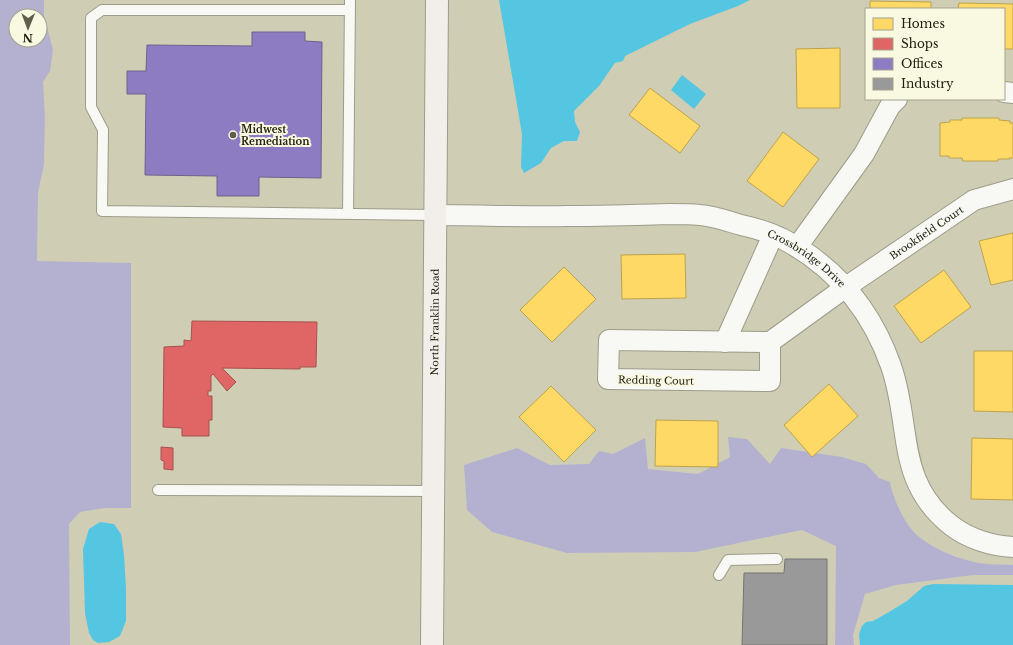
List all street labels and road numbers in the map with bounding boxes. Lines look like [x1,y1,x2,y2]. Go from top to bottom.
street label: Brookfield Court [887,203,966,263]
street label: Crossbridge Drive [765,227,848,290]
street label: North Franklin Road [428,268,442,375]
street label: Redding Court [618,373,694,388]

